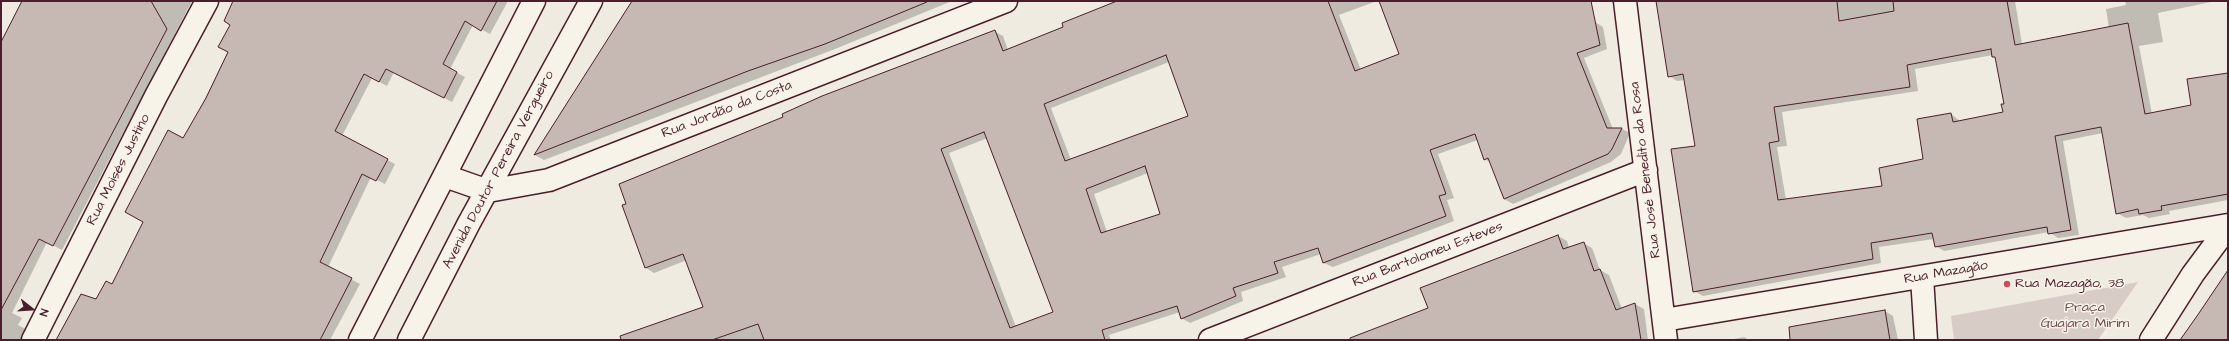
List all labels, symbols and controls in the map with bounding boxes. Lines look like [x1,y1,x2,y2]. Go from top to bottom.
street label: Avenida Doutor Pereira Vergueiro [440,68,558,272]
street label: Rua Jordão da Costa [660,77,794,143]
street label: Rua José Benedito da Rosa [1627,81,1665,259]
street label: Rua Moisés Justino [84,111,154,229]
street label: Rua Bartolomeu Esteves [1350,219,1506,291]
street label: Rua Mazagão [1903,257,1989,289]
place label: Rua Mazagão, 38 [2015,276,2124,292]
marker: Rua Mazagão, 38 [2002,279,2012,289]
north arrow [12,289,52,329]
park label: Praça Guajara Mirim [2041,300,2129,332]
text: N [36,307,52,318]

